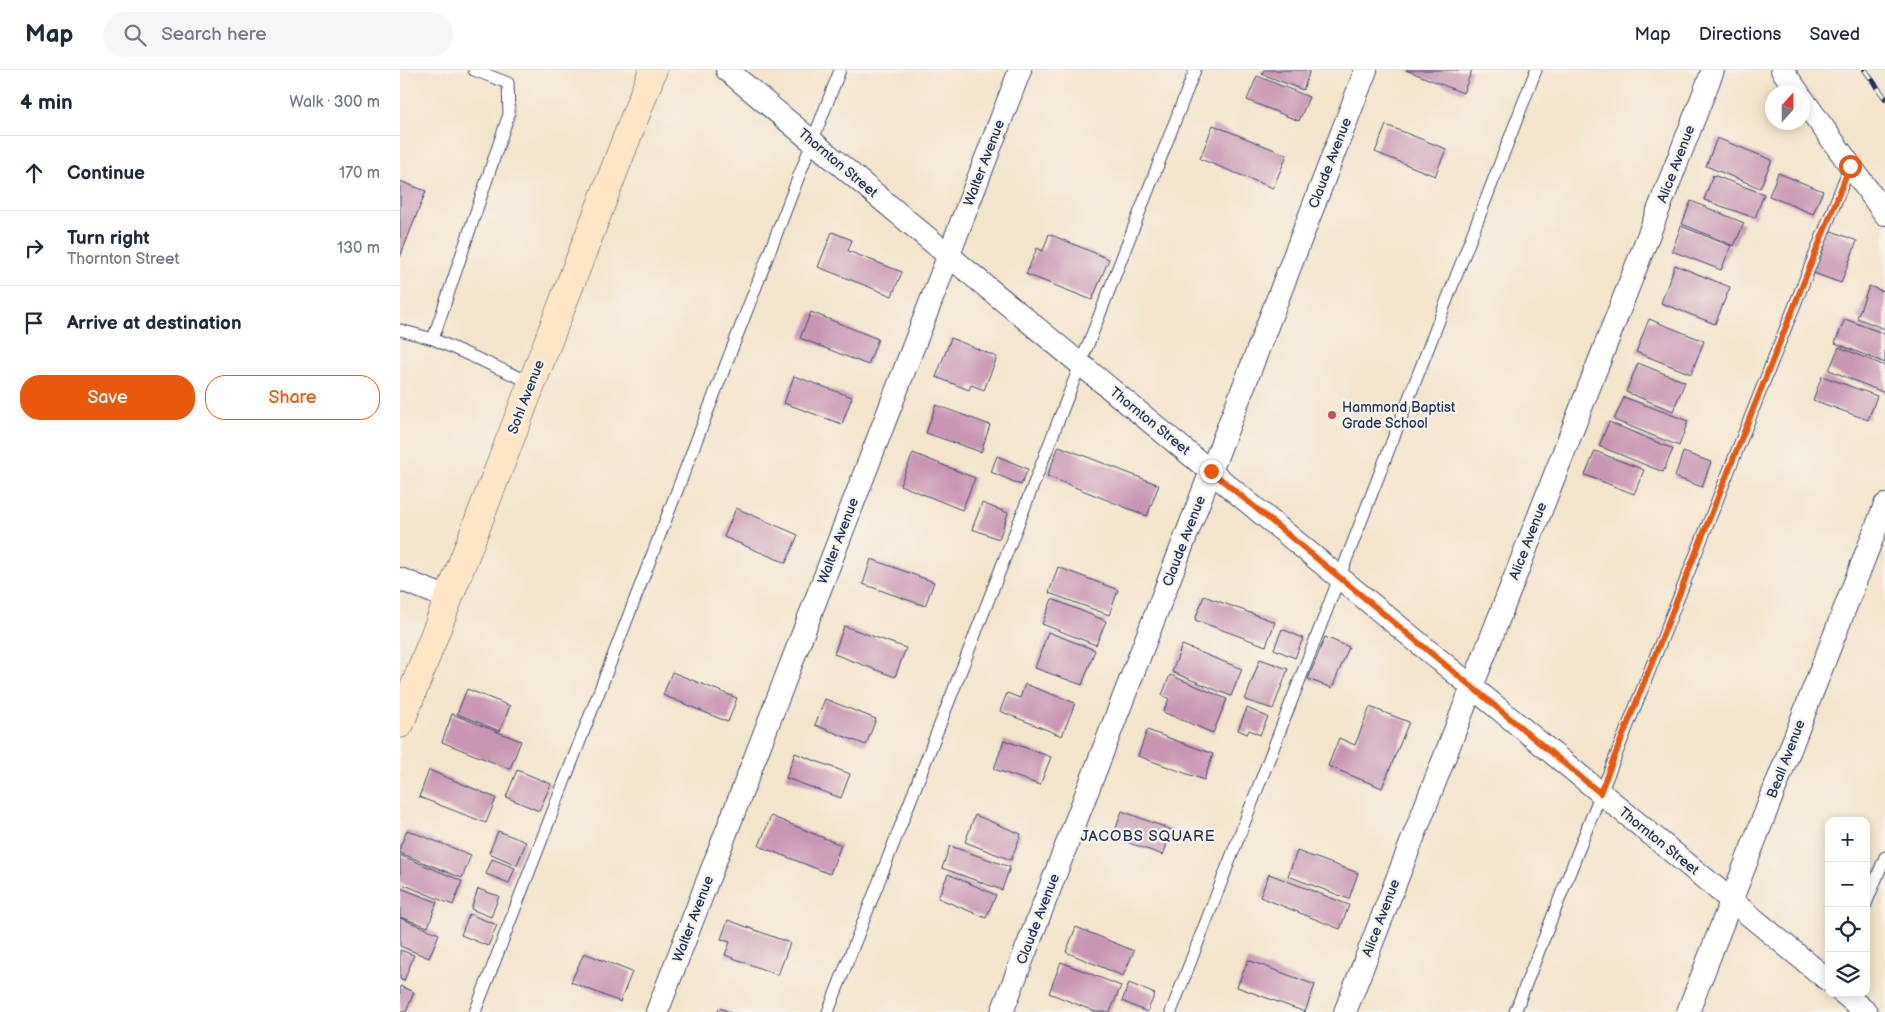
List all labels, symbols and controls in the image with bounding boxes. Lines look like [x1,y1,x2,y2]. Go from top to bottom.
search box [103,12,453,57]
text: Map [25,20,73,49]
icon: search [121,21,149,49]
text: Search here [161,23,267,46]
text: Map [1635,24,1671,45]
text: Directions [1699,24,1781,45]
text: Saved [1809,24,1860,45]
north arrow [1765,85,1810,130]
text: 4 min [20,90,73,115]
text: Walk · 300 m [289,93,380,112]
street label: Claude Avenue [1305,115,1355,211]
street label: Walter Avenue [960,117,1008,209]
street label: Alice Avenue [1653,123,1699,205]
street label: Thornton Street [795,125,882,202]
route start [1839,155,1862,178]
icon: ahead [20,159,48,187]
text: Continue [67,162,145,185]
text: 170 m [339,164,380,183]
text: Turn right [67,227,150,250]
icon: right [20,234,48,262]
text: 130 m [337,239,380,258]
text: Thornton Street [67,250,179,269]
icon: arrive [20,309,48,337]
text: Arrive at destination [67,312,242,335]
street label: Sohl Avenue [504,358,548,436]
button: Save [20,375,195,420]
button: Share [205,375,380,420]
street label: Thornton Street [1106,383,1194,459]
place label: Hammond Baptist Grade School [1342,399,1456,432]
marker: Hammond Baptist Grade School [1326,409,1338,421]
route end [1200,460,1223,483]
street label: Claude Avenue [1159,493,1209,589]
street label: Walter Avenue [814,495,862,587]
street label: Alice Avenue [1505,500,1551,582]
street label: Beall Avenue [1763,717,1809,801]
street label: Thornton Street [1615,803,1703,879]
map controls [1825,817,1870,997]
button: + [1825,817,1870,862]
district label: JACOBS SQUARE [1080,827,1216,846]
button: − [1825,862,1870,907]
street label: Claude Avenue [1013,871,1063,967]
street label: Walter Avenue [669,873,717,965]
street label: Alice Avenue [1358,877,1404,959]
button: locate [1825,907,1870,952]
button: layers [1825,952,1870,997]

